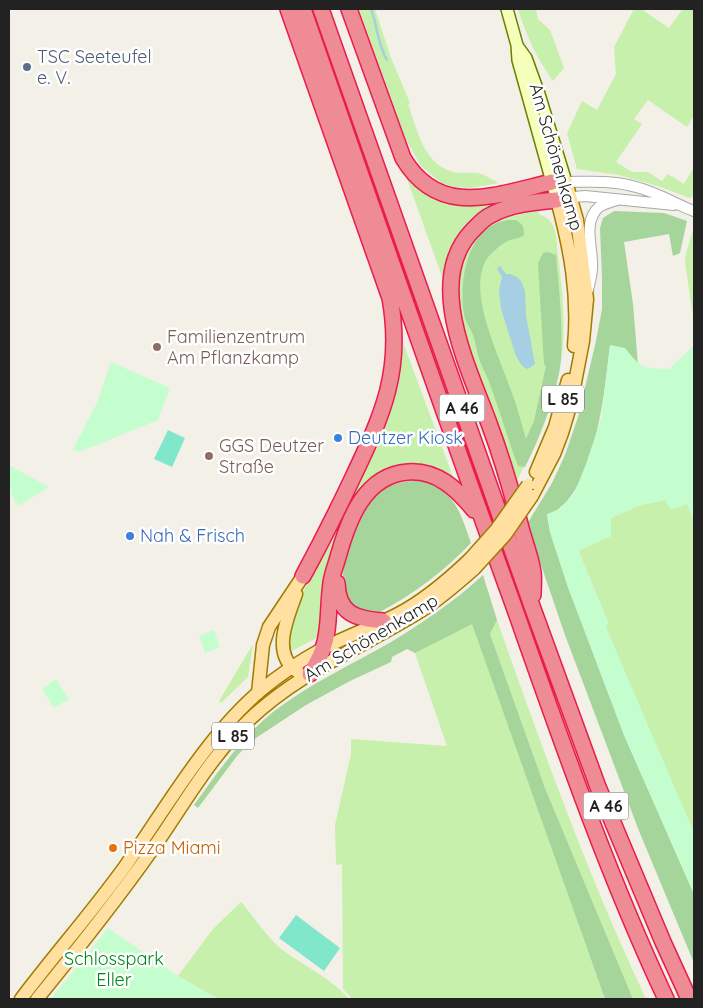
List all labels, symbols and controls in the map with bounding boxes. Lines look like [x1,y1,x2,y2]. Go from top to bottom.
place label: TSC Seeteufel e. V. [37,45,152,89]
marker: TSC Seeteufel e. V. [21,61,33,73]
street label: Am Schönenkamp [524,81,589,233]
place label: Familienzentrum Am Pflanzkamp [167,325,305,369]
marker: Familienzentrum Am Pflanzkamp [151,341,163,353]
road number: L 85 [542,386,584,412]
road number: A 46 [440,394,484,422]
place label: Deutzer Kiosk [348,426,463,449]
marker: Deutzer Kiosk [332,432,344,444]
place label: GGS Deutzer Straße [219,434,324,478]
marker: GGS Deutzer Straße [203,450,215,462]
place label: Nah & Frisch [140,524,245,547]
marker: Nah & Frisch [124,530,136,542]
street label: Am Schönenkamp [300,588,442,687]
road number: L 85 [212,722,254,749]
road number: A 46 [584,792,628,819]
place label: Pizza Miami [123,836,221,859]
marker: Pizza Miami [107,842,119,854]
park label: Schlosspark Eller [64,947,164,991]

